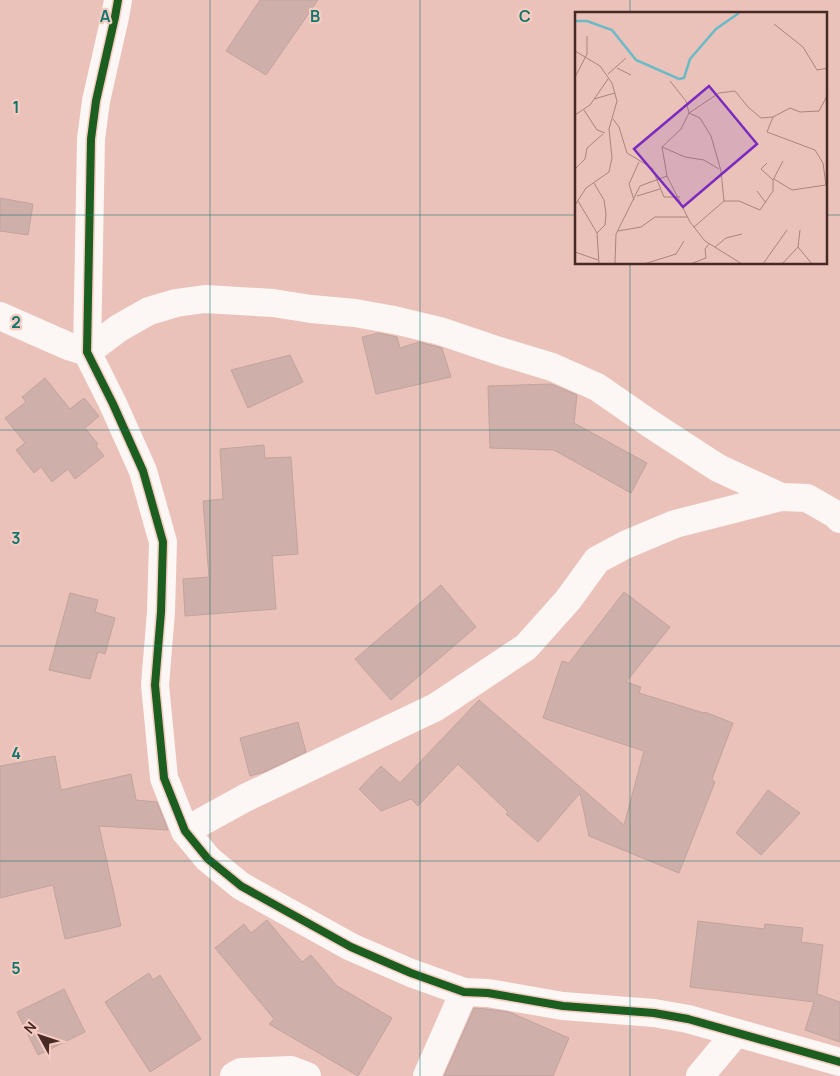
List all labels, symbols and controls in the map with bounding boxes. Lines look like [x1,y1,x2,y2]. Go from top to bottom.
text: A [100,5,111,27]
text: B [310,5,320,27]
text: C [519,5,531,27]
inset map [575,12,828,265]
text: 1 [12,96,20,118]
text: 2 [11,311,21,333]
text: 3 [11,527,21,549]
text: 4 [11,742,21,764]
text: 5 [11,957,21,979]
north arrow [15,1011,65,1061]
text: N [19,1017,40,1037]

